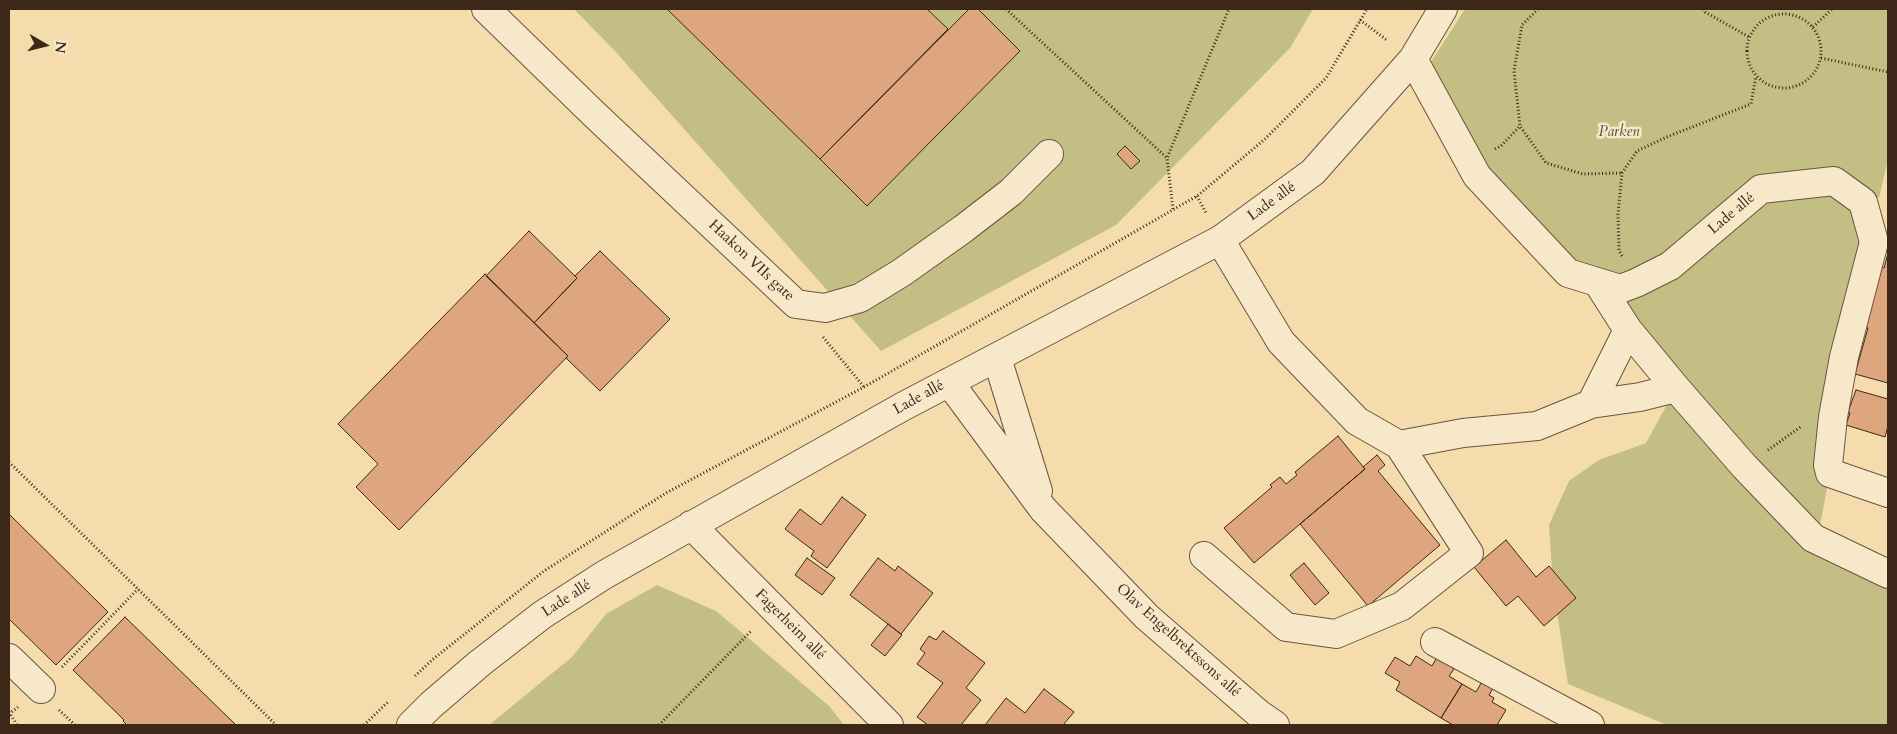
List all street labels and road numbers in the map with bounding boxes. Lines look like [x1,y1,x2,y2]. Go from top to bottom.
street label: Lade allé [1244,178,1300,226]
street label: Lade allé [1705,189,1759,239]
street label: Haakon VIIs gate [704,217,798,305]
street label: Lade allé [890,377,948,419]
street label: Lade allé [539,576,595,622]
street label: Olav Engelbrektssons allé [1112,580,1244,702]
street label: Fagerheim allé [751,586,829,664]

